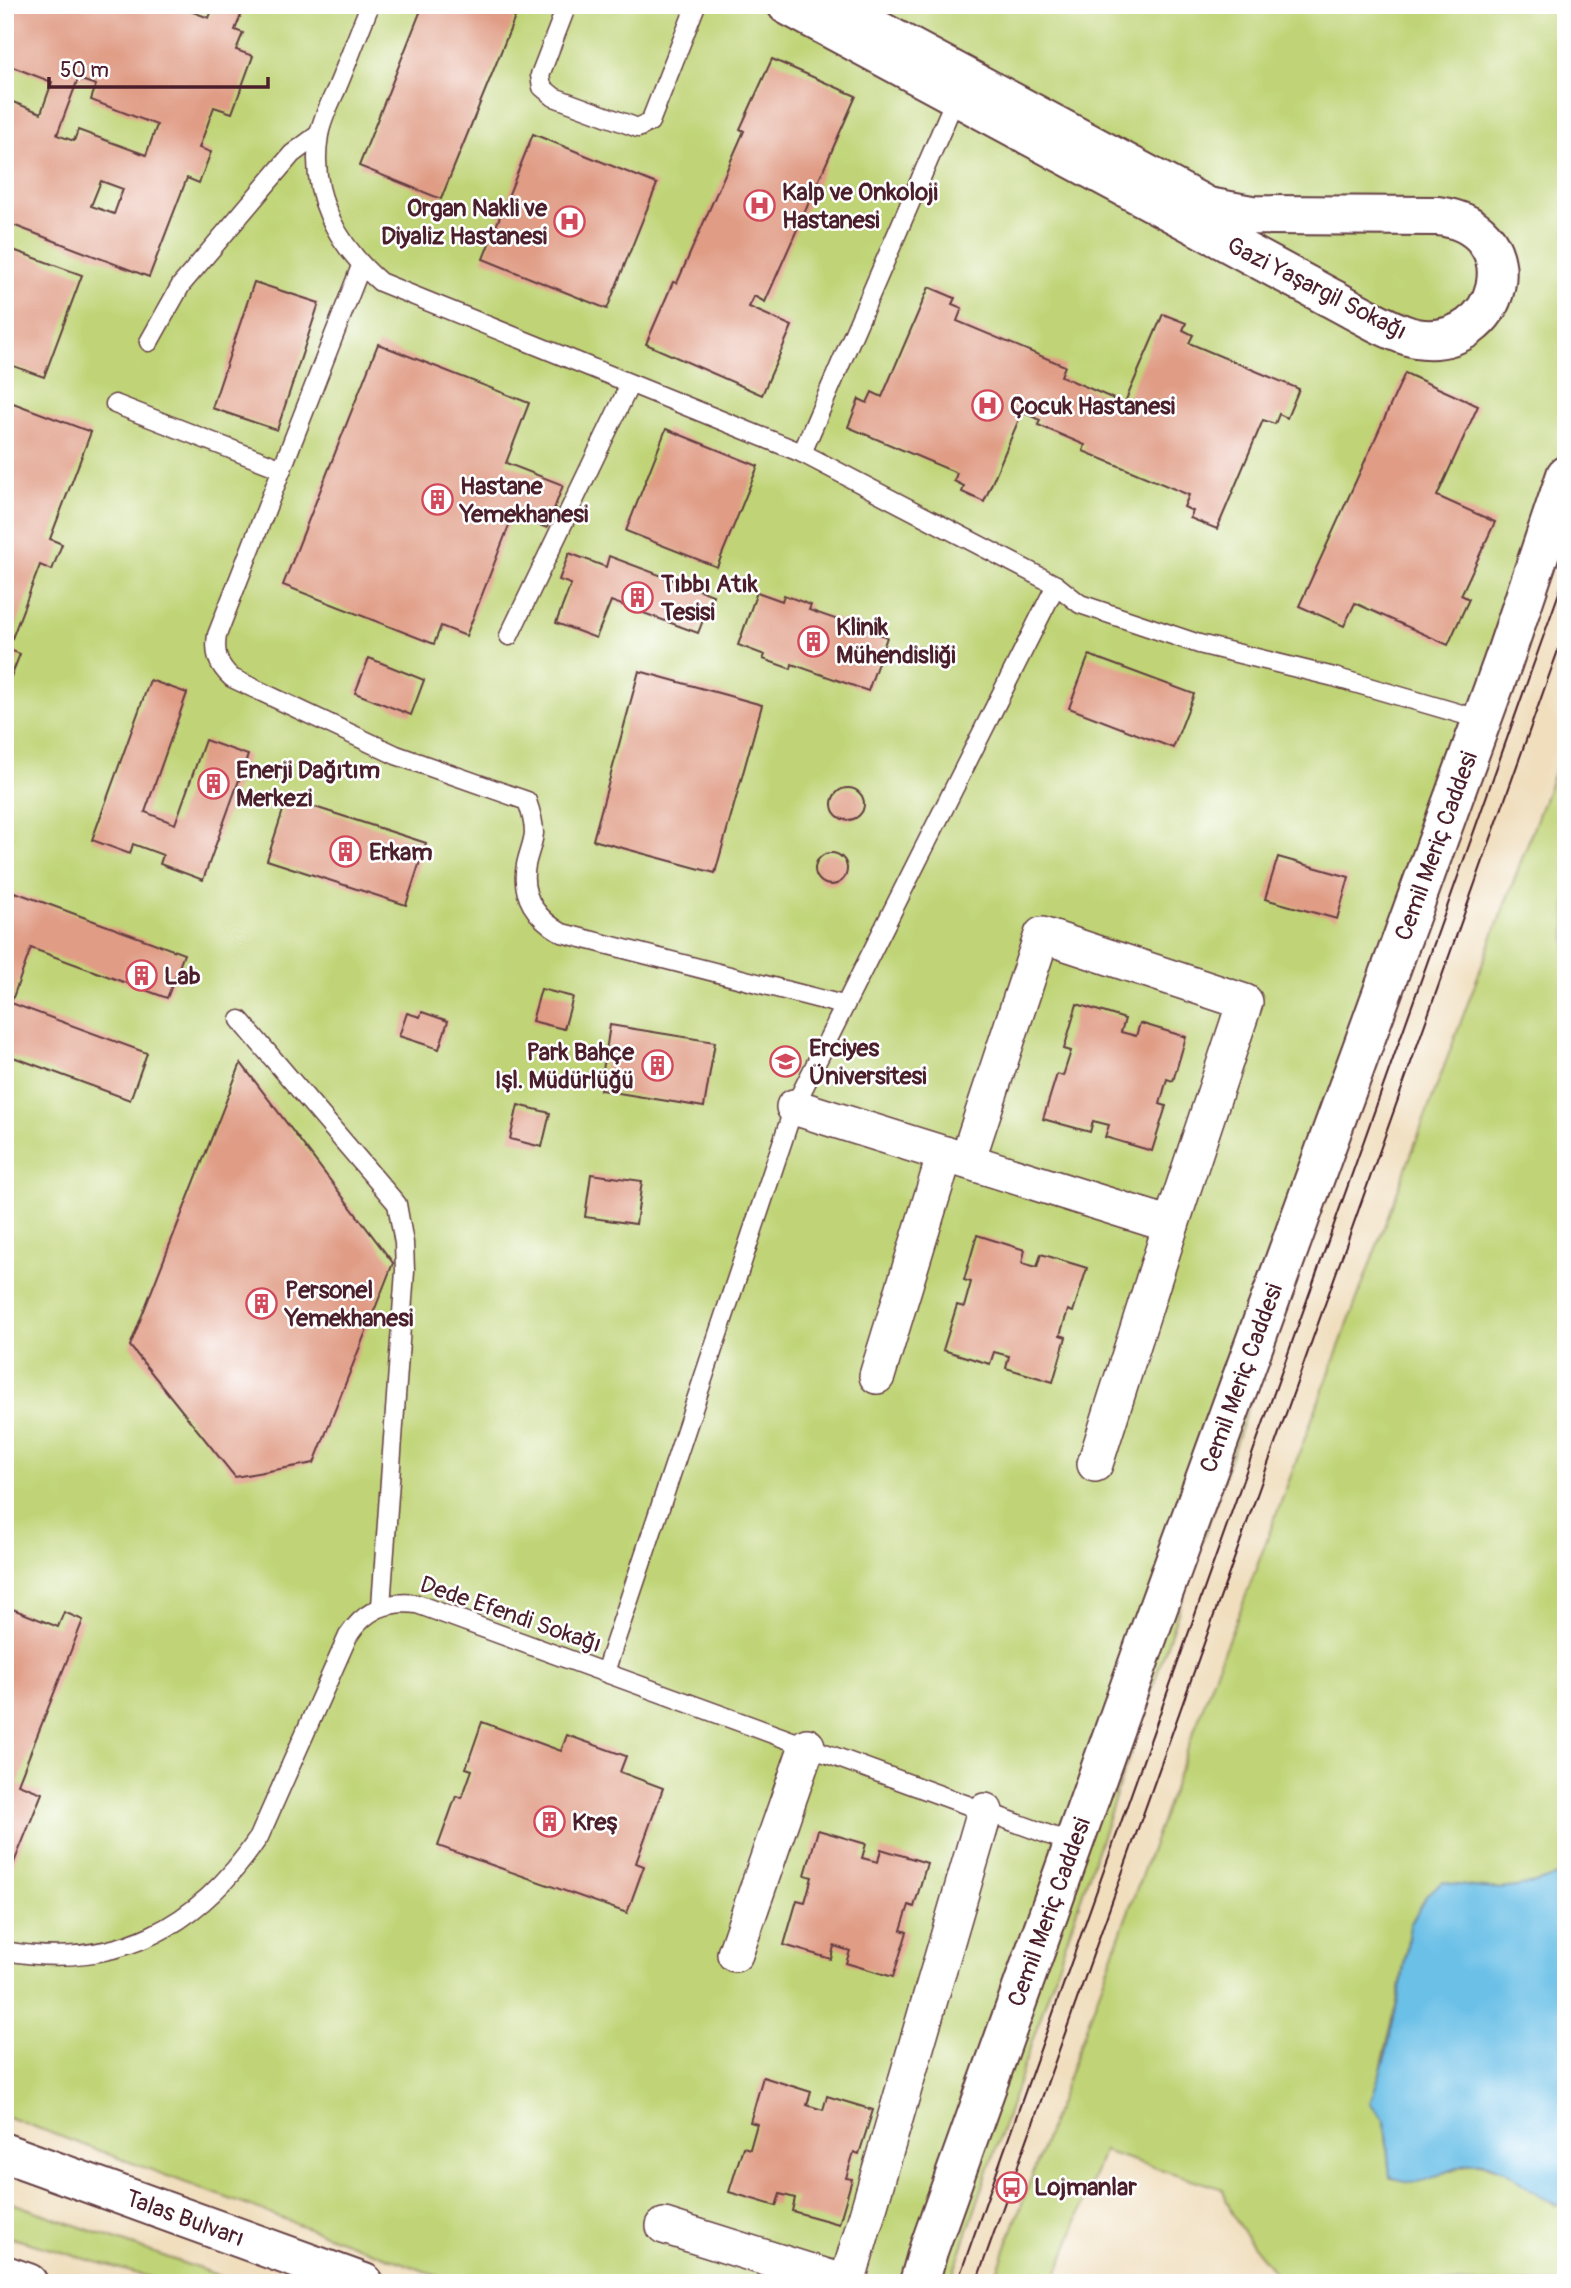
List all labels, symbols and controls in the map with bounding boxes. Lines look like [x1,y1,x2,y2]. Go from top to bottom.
scale bar [49,46,268,90]
text: 50 m [60,57,109,84]
place label: Kalp ve Onkoloji Hastanesi [782,178,938,235]
hospital icon: Kalp ve Onkoloji Hastanesi [742,189,776,223]
place label: Organ Nakli ve Diyaliz Hastanesi [381,194,548,251]
hospital icon: Organ Nakli ve Diyaliz Hastanesi [553,205,587,239]
street label: Gazi Yaşargil Sokağı [1222,231,1412,346]
hospital icon: Çocuk Hastanesi [970,389,1004,423]
place label: Çocuk Hastanesi [1010,392,1175,421]
place label: Hastane Yemekhanesi [459,472,588,529]
building icon: Hastane Yemekhanesi [420,483,454,517]
place label: Tıbbı Atık Tesisi [660,570,759,627]
building icon: Tıbbı Atık Tesisi [621,581,655,615]
place label: Klinik Mühendisliği [836,613,955,670]
building icon: Klinik Mühendisliği [796,624,830,658]
street label: Cemil Meriç Caddesi [1389,748,1484,945]
place label: Enerji Dağıtım Merkezi [236,756,380,813]
building icon: Enerji Dağıtım Merkezi [196,767,230,801]
building icon: Erkam [329,835,363,869]
place label: Erkam [369,838,433,867]
building icon: Lab [124,959,158,993]
place label: Lab [164,962,201,991]
place label: Erciyes Üniversitesi [809,1034,927,1091]
place label: Park Bahçe Işl. Müdürlüğü [495,1038,635,1095]
school or university icon: Erciyes Üniversitesi [769,1045,803,1079]
building icon: Park Bahçe Işl. Müdürlüğü [640,1049,674,1083]
place label: Personel Yemekhanesi [284,1276,413,1333]
street label: Cemil Meriç Caddesi [1194,1280,1289,1477]
building icon: Personel Yemekhanesi [245,1287,279,1321]
street label: Dede Efendi Sokağı [416,1570,605,1659]
building icon: Kreş [532,1805,566,1839]
place label: Kreş [572,1808,617,1837]
street label: Cemil Meriç Caddesi [1002,1814,1097,2011]
bus stop icon: Lojmanlar [994,2170,1028,2204]
place label: Lojmanlar [1034,2173,1137,2202]
street label: Talas Bulvarı [122,2184,248,2253]

